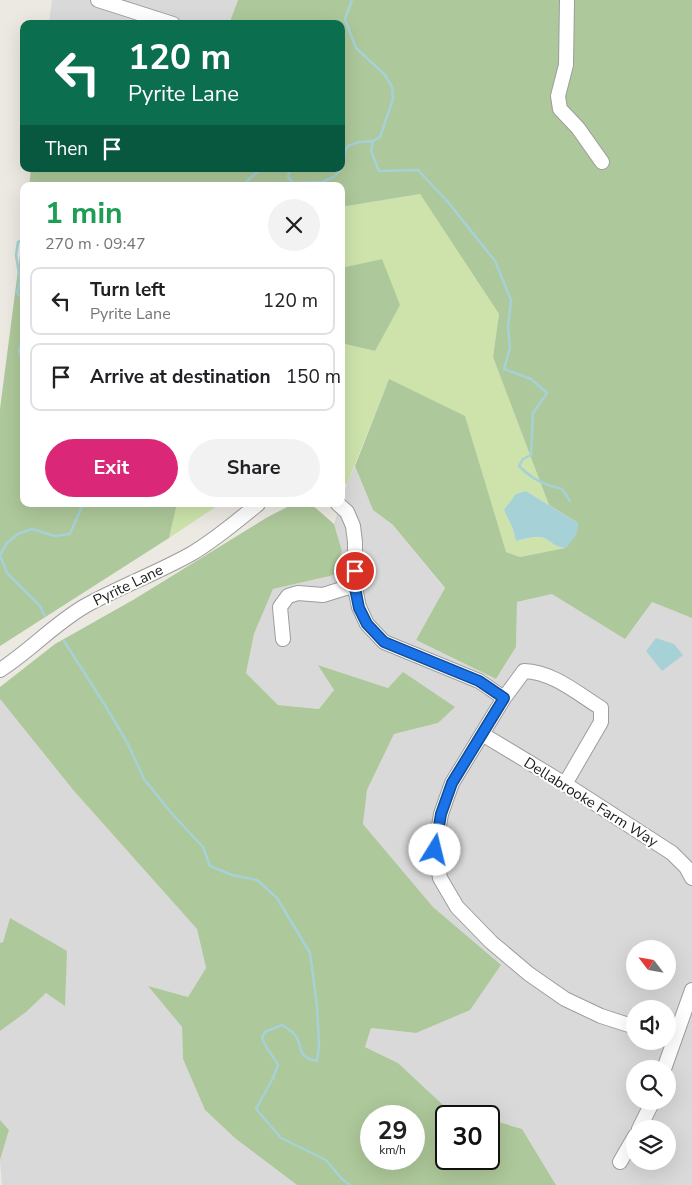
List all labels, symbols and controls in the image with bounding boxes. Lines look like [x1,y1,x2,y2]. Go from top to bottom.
text: 120 m [128,34,231,81]
icon: left [45,40,110,105]
text: Pyrite Lane [128,79,239,109]
icon: arrive [98,135,126,163]
text: Then [45,136,88,162]
text: 1 min [45,193,123,234]
button: close [268,199,320,251]
text: 270 m · 09:47 [45,233,146,255]
text: Turn left [90,277,165,303]
icon: left [47,287,75,315]
text: 120 m [263,288,318,314]
text: Pyrite Lane [90,303,171,325]
icon: arrive [47,363,75,391]
text: Arrive at destination [90,364,271,390]
text: 150 m [286,364,341,390]
button: Exit [45,439,178,497]
button: Share [188,439,320,497]
pin [334,550,376,592]
icon: arrive [341,557,369,585]
street label: Pyrite Lane [90,559,166,611]
street label: Dellabrooke Farm Way [520,752,662,852]
position arrow [408,823,460,875]
north arrow [626,940,676,990]
map controls [626,940,676,1170]
button: sound [626,1000,676,1050]
button: search [626,1060,676,1110]
speed limit sign: 30 [435,1105,500,1170]
text: 29 [377,1114,408,1148]
button: layers [626,1120,676,1170]
text: km/h [379,1142,406,1158]

